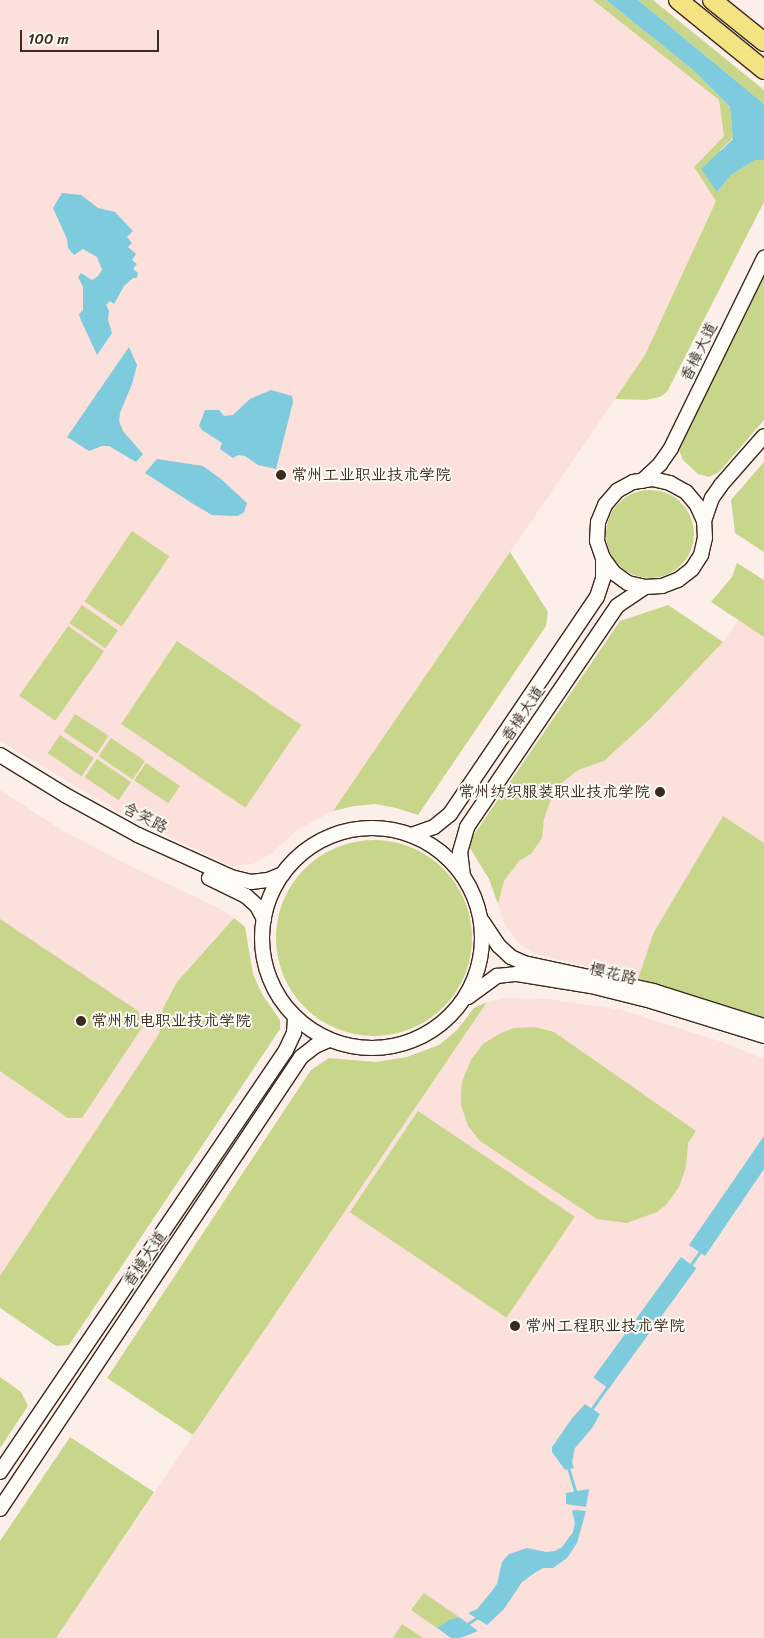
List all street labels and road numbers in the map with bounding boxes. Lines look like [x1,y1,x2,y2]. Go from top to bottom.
street label: 香樟大道 [676,319,722,385]
street label: 香樟大道 [497,682,549,746]
street label: 含笑路 [119,799,171,837]
street label: 樱花路 [587,959,639,989]
street label: 香樟大道 [119,1227,171,1291]

